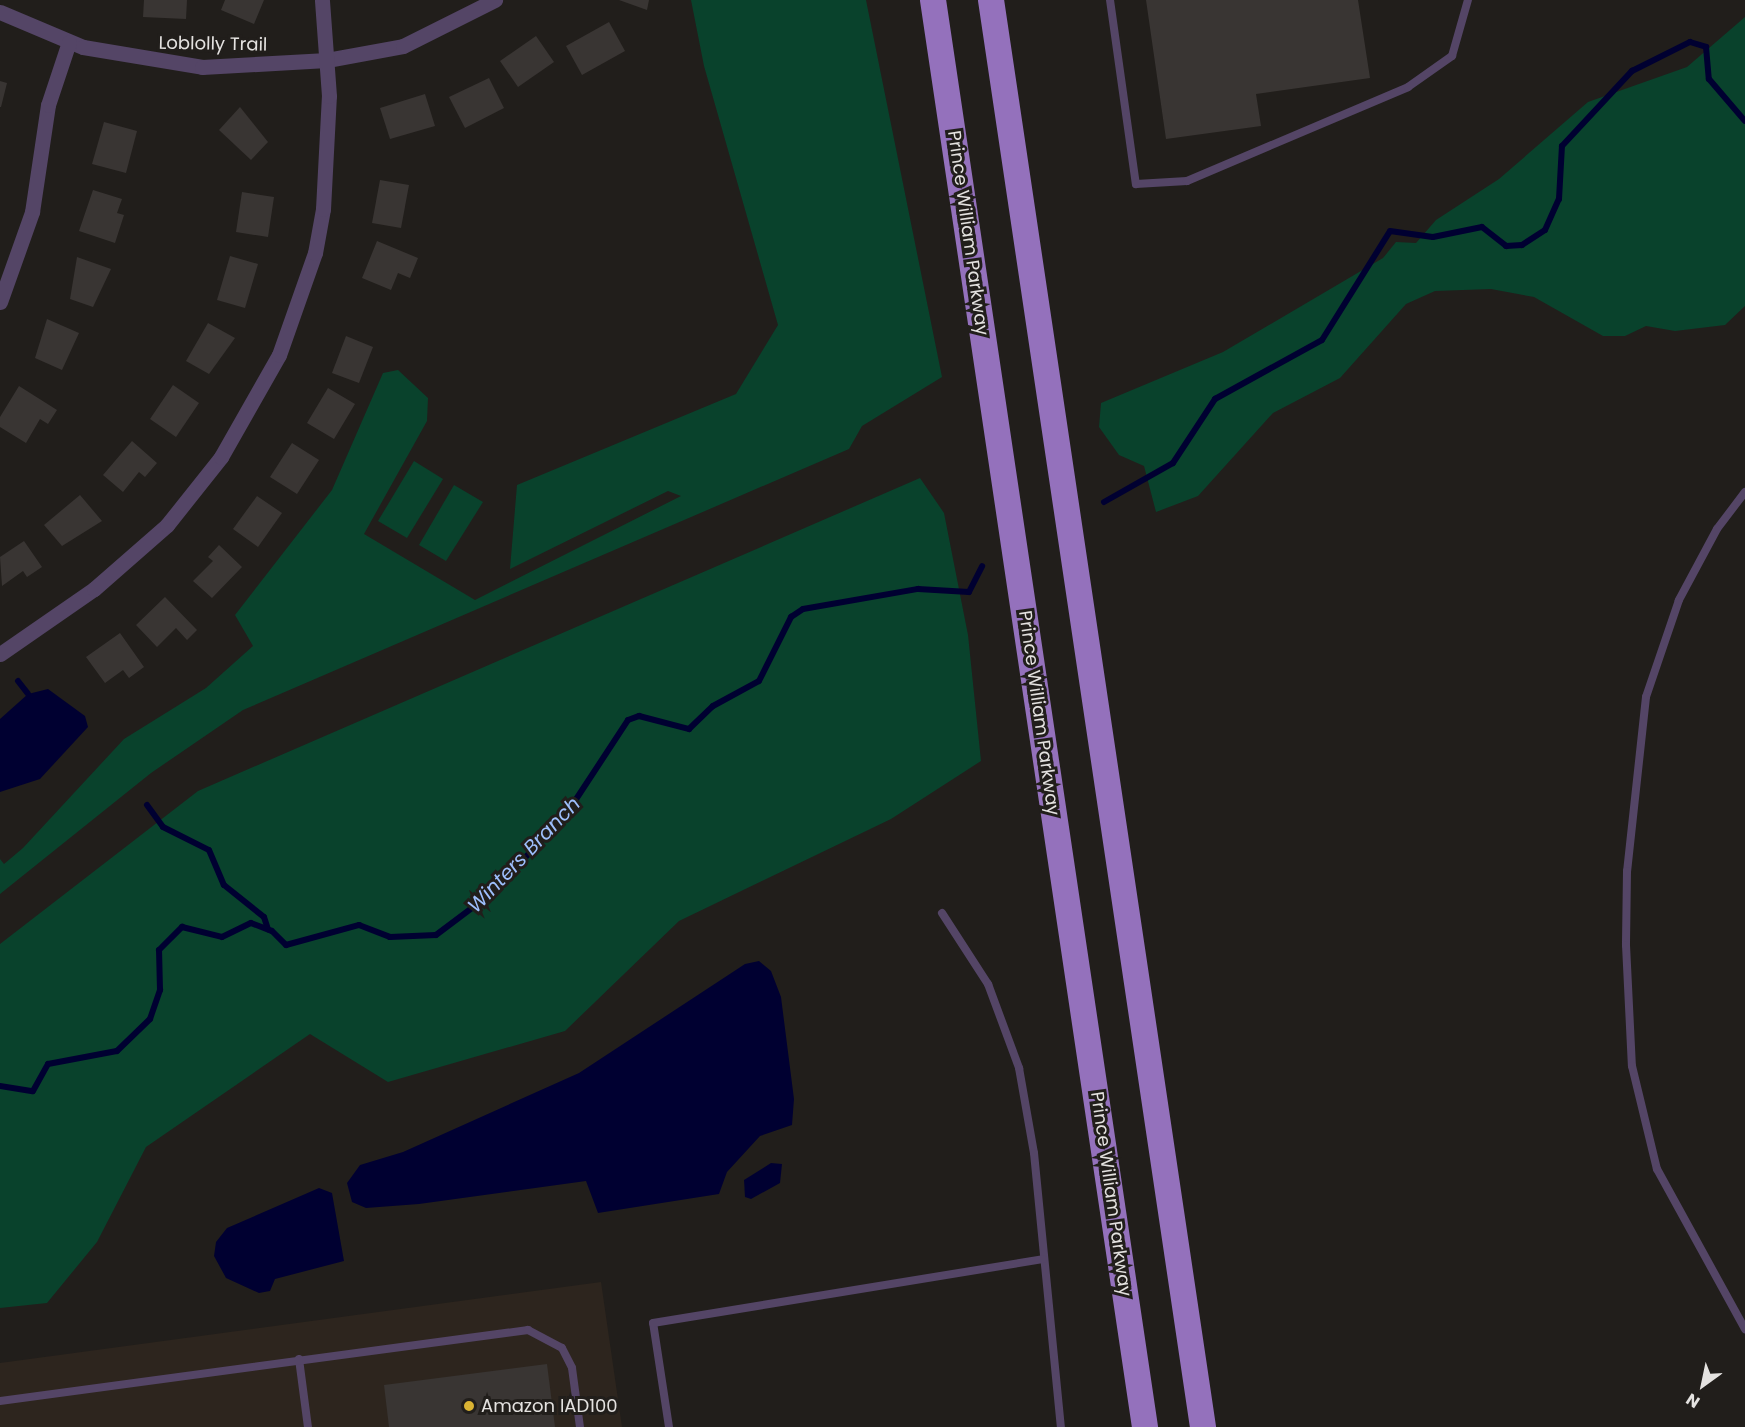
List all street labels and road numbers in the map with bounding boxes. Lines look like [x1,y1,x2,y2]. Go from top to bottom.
street label: Loblolly Trail [158,32,268,56]
street label: Prince William Parkway [943,129,993,337]
street label: Prince William Parkway [1014,609,1064,817]
street label: Prince William Parkway [1086,1090,1136,1298]

